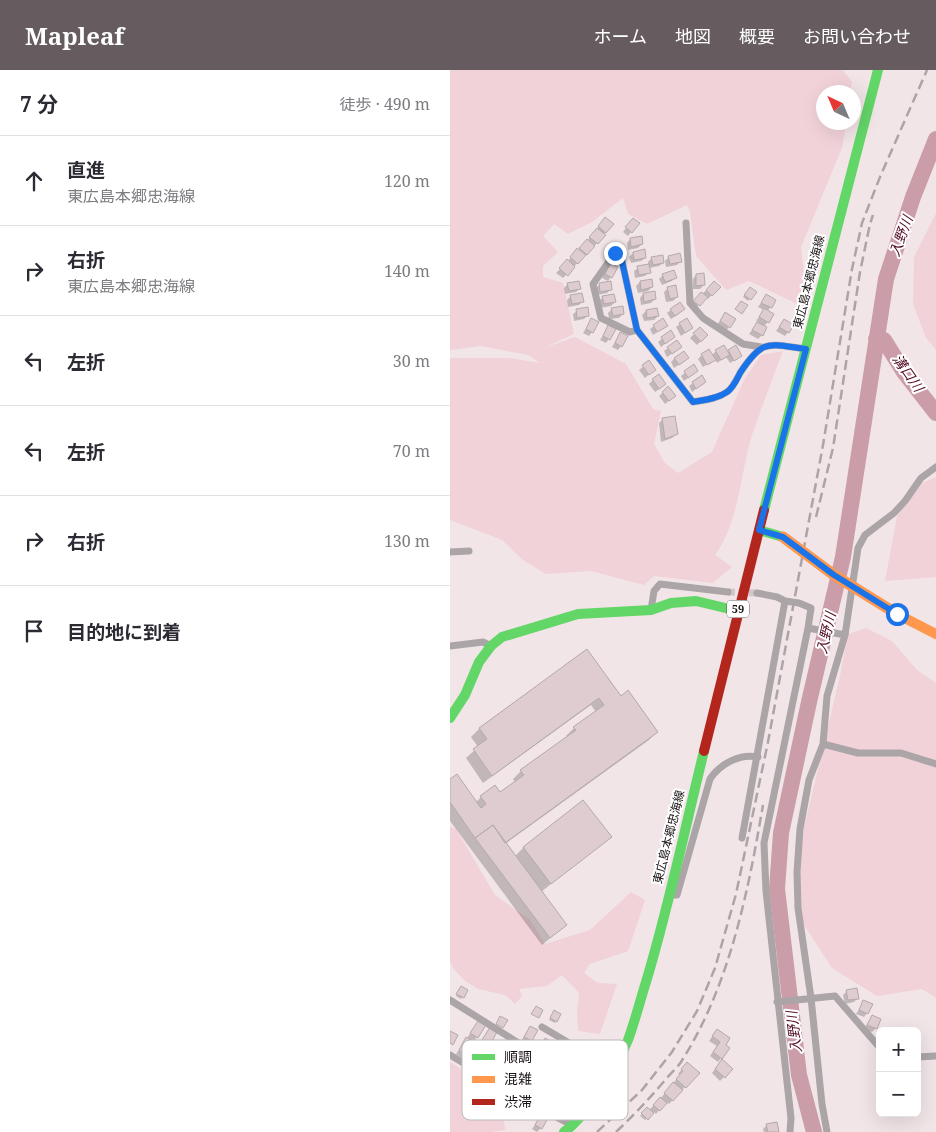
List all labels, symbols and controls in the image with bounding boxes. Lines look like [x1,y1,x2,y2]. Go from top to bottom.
text: Mapleaf [25,19,124,52]
text: ホーム [594,24,647,48]
text: 地図 [675,24,711,48]
text: 概要 [739,24,775,48]
text: お問い合わせ [803,24,911,48]
north arrow [816,85,861,130]
text: 7 分 [20,90,58,118]
text: 徒歩 · 490 m [340,93,430,115]
text: 直進 [67,157,105,183]
icon: ahead [20,167,48,195]
text: 120 m [384,170,430,192]
text: 東広島本郷忠海線 [67,185,195,207]
water label: 入野川 [884,211,917,259]
street label: 東広島本郷忠海線 [789,233,828,331]
route end [604,242,627,265]
text: 右折 [67,247,105,273]
icon: right [20,257,48,285]
text: 140 m [384,260,430,282]
text: 東広島本郷忠海線 [67,275,195,297]
icon: left [20,347,48,375]
text: 左折 [67,349,105,375]
text: 30 m [393,350,430,372]
water label: 溝口川 [889,350,929,397]
icon: left [20,437,48,465]
text: 左折 [67,439,105,465]
text: 70 m [393,440,430,462]
icon: right [20,527,48,555]
text: 右折 [67,529,105,555]
text: 130 m [384,530,430,552]
road number: 59 [727,600,749,618]
route start [886,603,909,626]
water label: 入野川 [812,608,840,655]
icon: arrive [20,617,48,645]
text: 目的地に到着 [67,619,181,645]
street label: 東広島本郷忠海線 [649,788,688,886]
water label: 入野川 [781,1008,805,1054]
map controls [876,1027,921,1117]
button: + [876,1027,921,1072]
legend [462,1040,628,1120]
text: 順調 [504,1047,532,1066]
text: 混雑 [504,1069,532,1088]
button: − [876,1072,921,1117]
text: 渋滞 [504,1092,532,1111]

